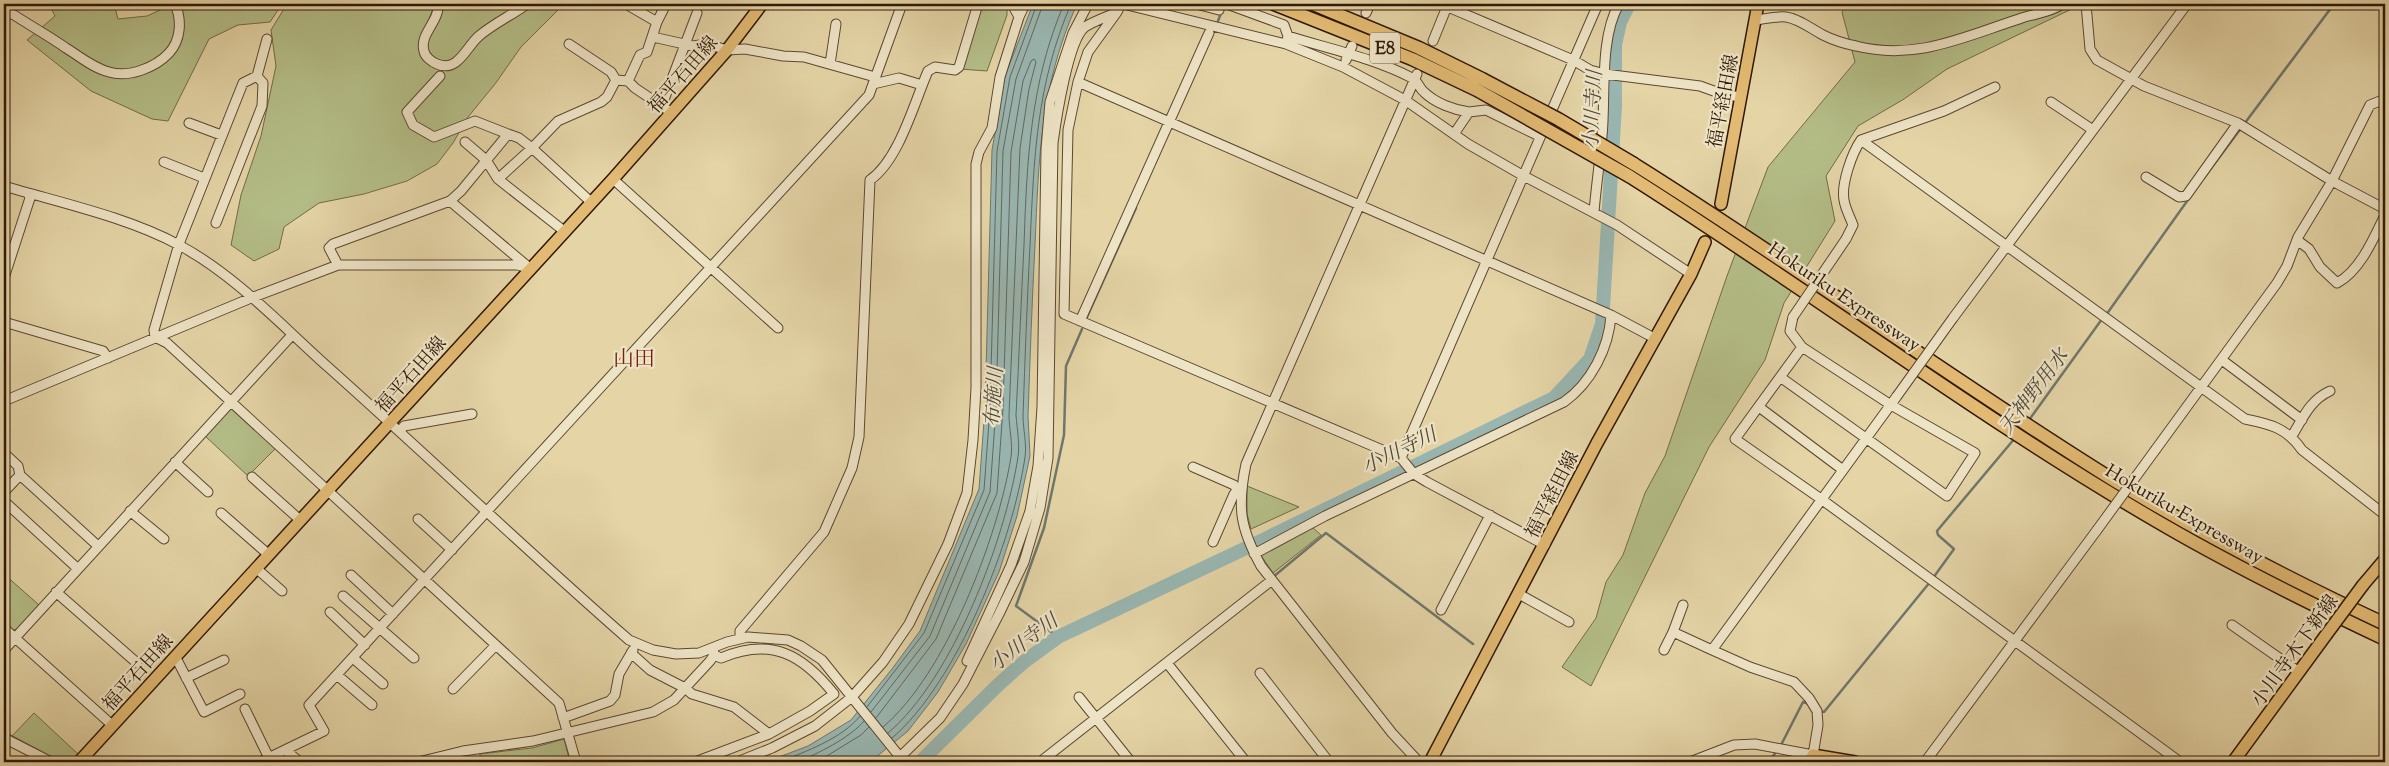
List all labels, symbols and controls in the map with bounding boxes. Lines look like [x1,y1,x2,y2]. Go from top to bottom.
street label: 福平石田線 [643,31,725,120]
road number: E8 [1370,32,1400,64]
street label: 福平経田線 [1702,52,1747,151]
water label: 小川寺川 [1578,67,1611,151]
street label: Hokuriku Expressway [1762,237,1926,360]
street label: 福平石田線 [370,331,454,420]
water label: 天神野用水 [1993,342,2078,441]
district label: 山田 [613,345,655,375]
water label: 布施川 [979,364,1012,428]
water label: 小川寺川 [1358,421,1444,483]
street label: 福平経田線 [1520,447,1587,544]
street label: Hokuriku Expressway [2099,459,2269,572]
street label: 小川寺木下新線 [2246,590,2346,713]
water label: 小川寺川 [984,607,1067,680]
street label: 福平石田線 [97,629,181,718]

